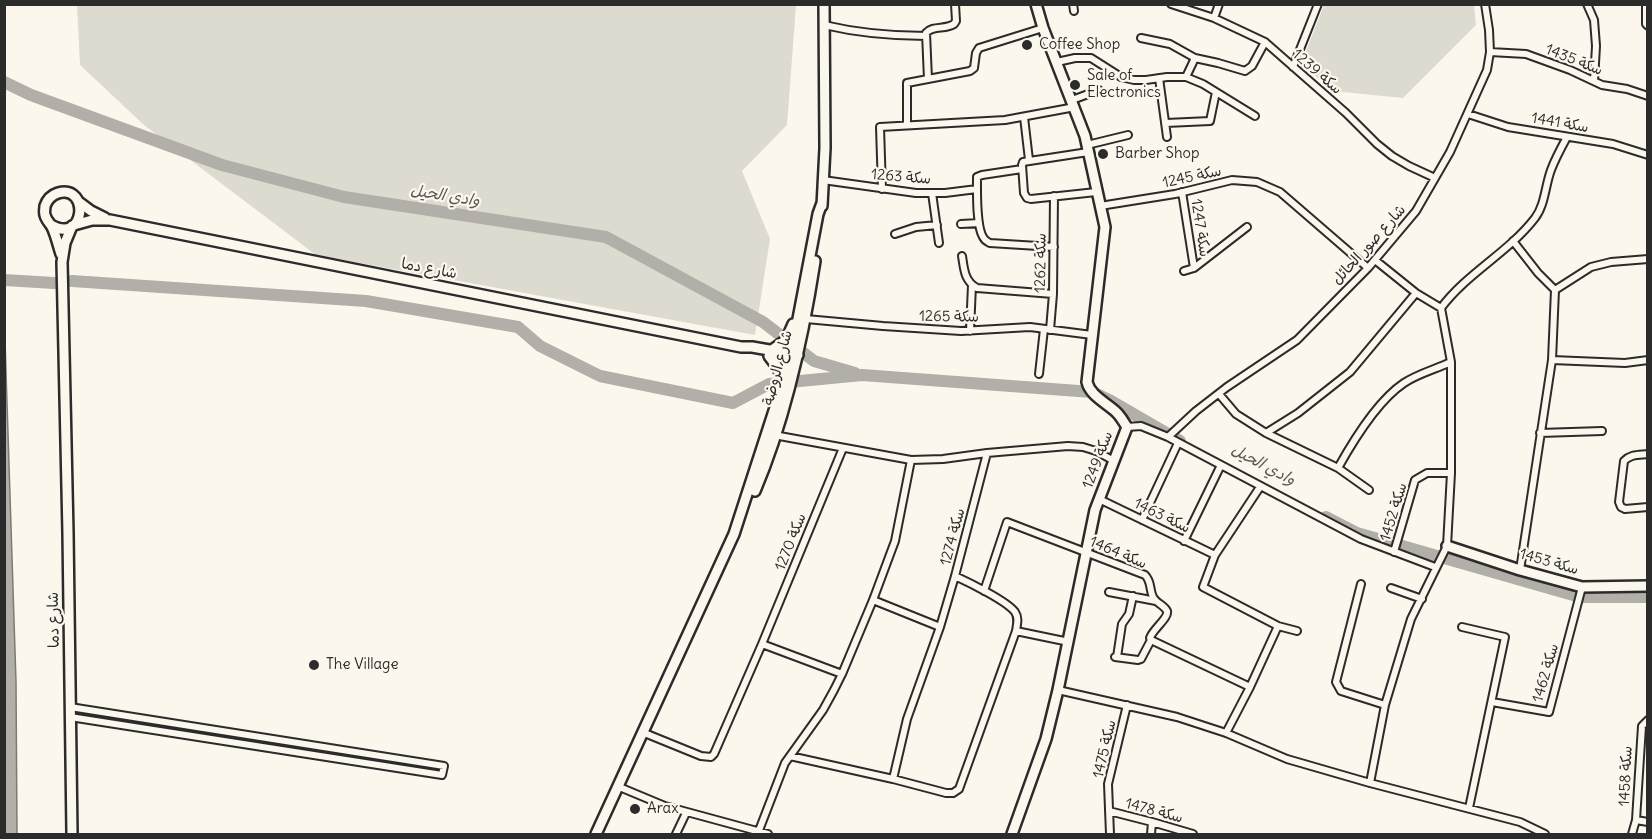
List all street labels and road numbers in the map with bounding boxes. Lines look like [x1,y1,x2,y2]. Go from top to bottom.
street label: سكة 1435 [1543,40,1605,80]
street label: سكة 1239 [1288,46,1346,98]
street label: سكة 1441 [1530,109,1590,137]
street label: سكة 1245 [1161,162,1223,192]
street label: سكة 1263 [870,165,932,189]
street label: سكة 1247 [1187,198,1213,258]
street label: شارع صور الحائل [1328,201,1410,289]
street label: سكة 1262 [1031,233,1051,293]
street label: شارع دما [400,255,458,283]
street label: سكة 1265 [919,307,979,327]
street label: شارع الروضة [759,328,797,408]
street label: سكة 1249 [1079,429,1117,491]
street label: سكة 1452 [1377,481,1411,543]
street label: سكة 1463 [1131,495,1193,537]
street label: سكة 1274 [937,506,969,568]
street label: سكة 1270 [771,511,811,573]
street label: سكة 1464 [1087,533,1149,573]
street label: سكة 1453 [1518,545,1580,579]
street label: شارع دما [45,592,63,648]
street label: سكة 1462 [1529,642,1563,704]
street label: سكة 1475 [1090,718,1120,780]
street label: سكة 1458 [1615,745,1637,807]
street label: سكة 1478 [1123,795,1185,827]

